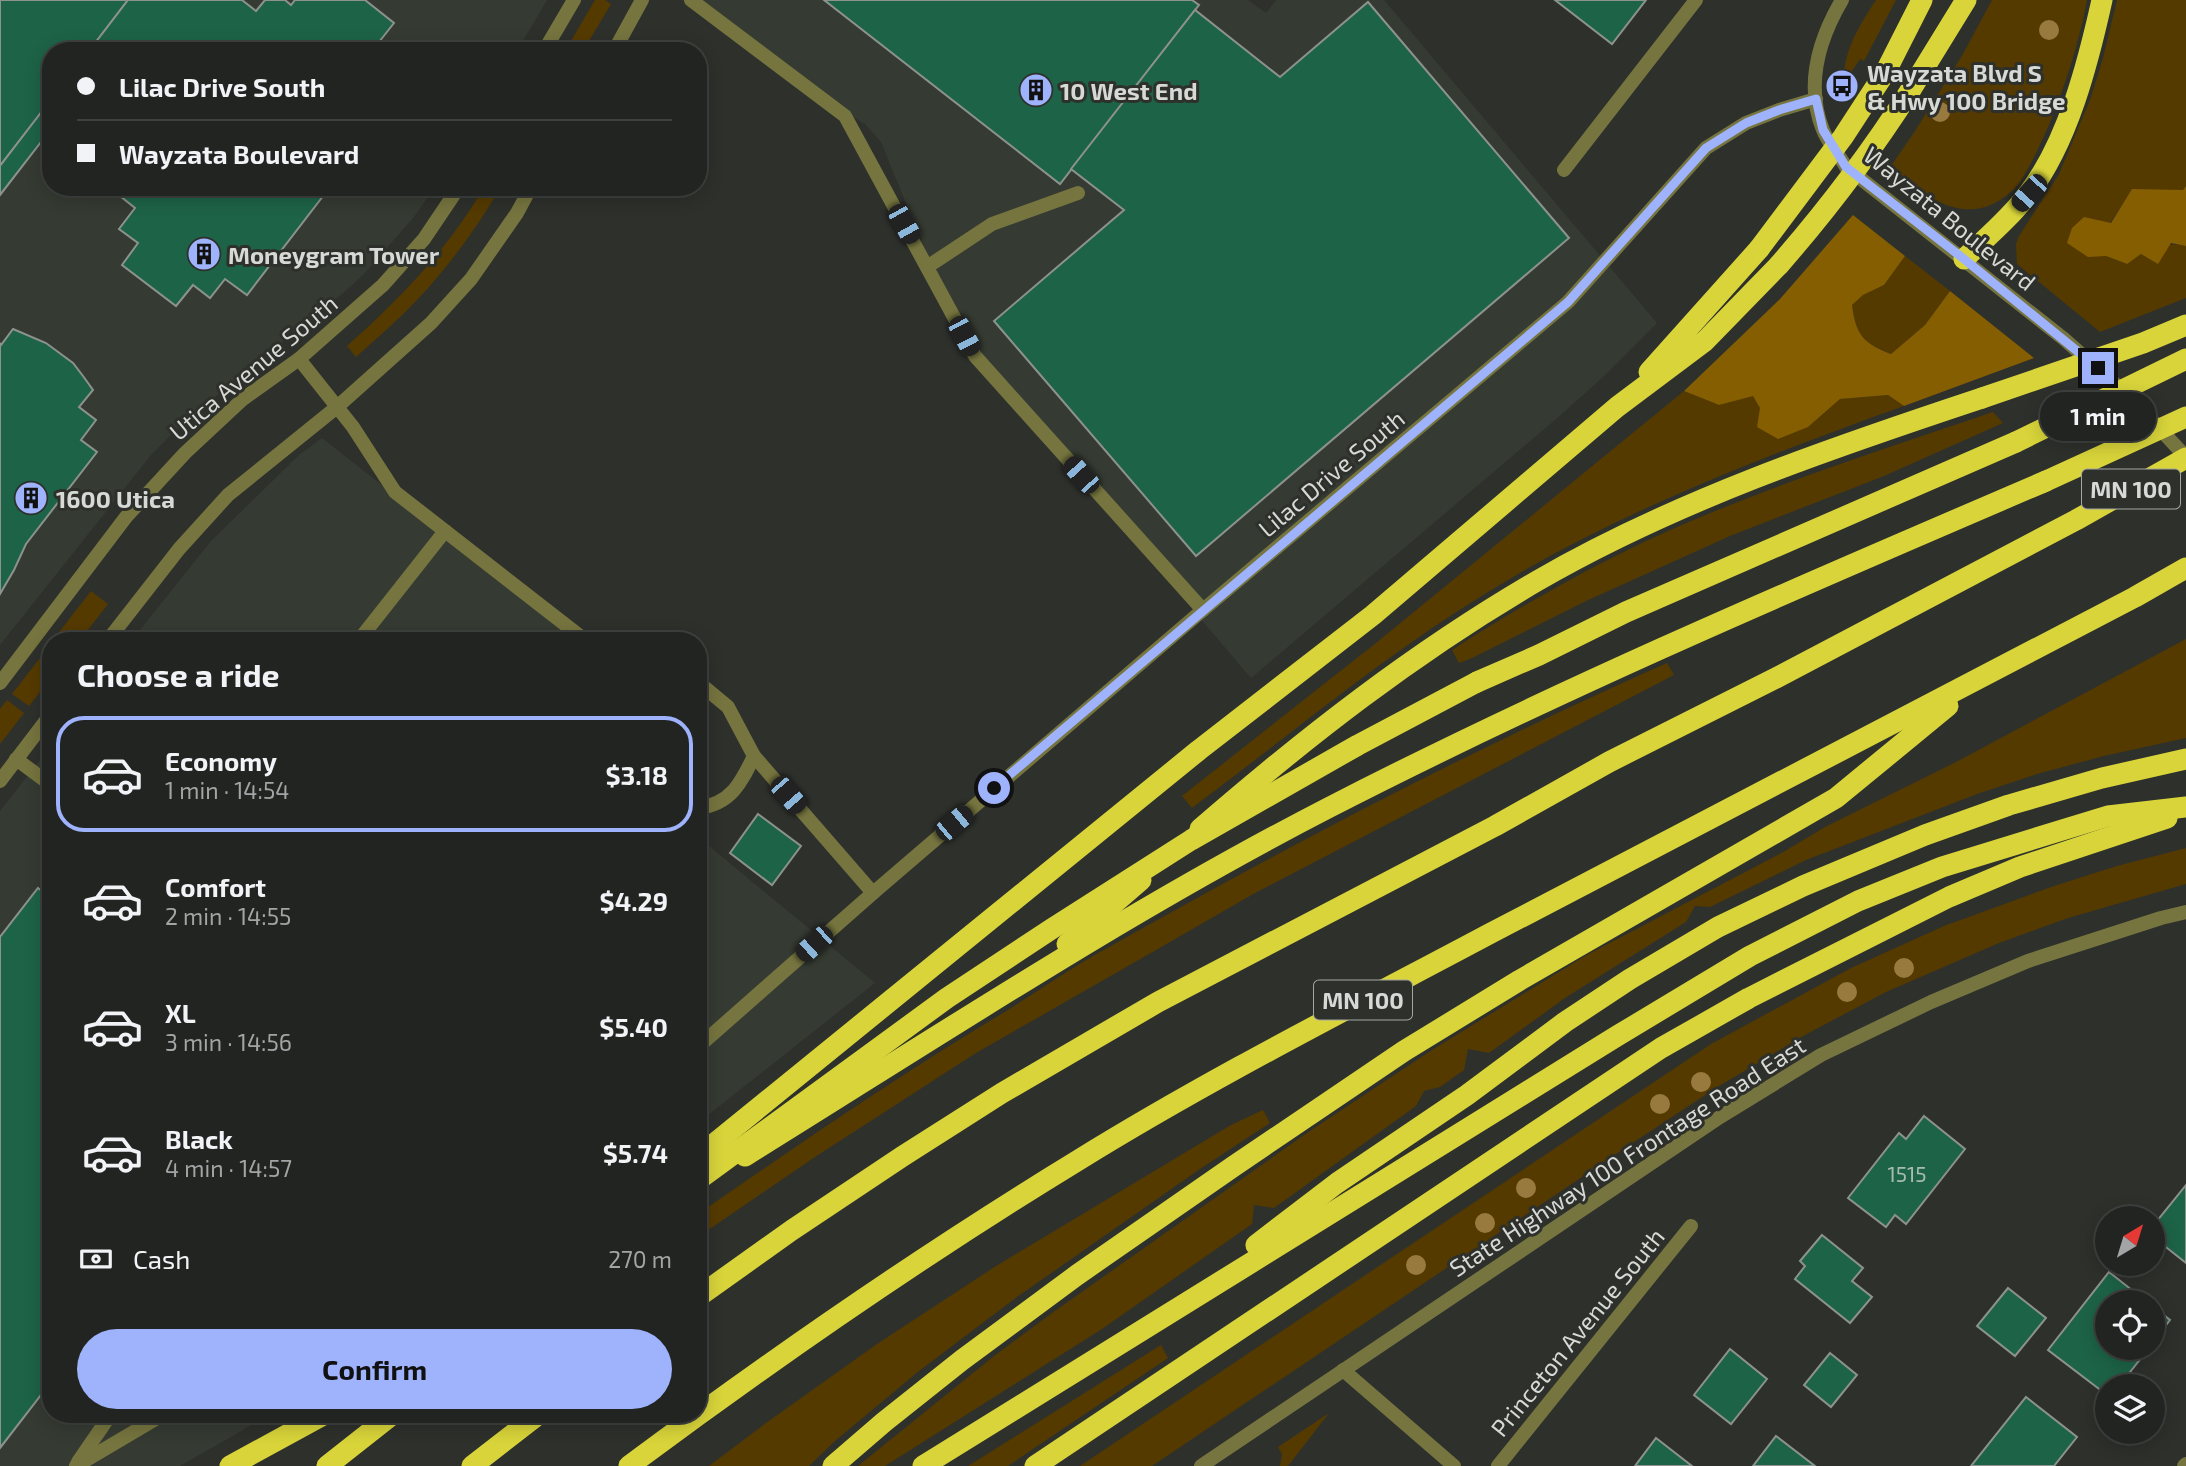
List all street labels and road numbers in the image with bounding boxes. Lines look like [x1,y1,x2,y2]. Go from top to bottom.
street label: Wayzata Boulevard [1858,140,2042,296]
street label: Utica Avenue South [163,288,343,446]
street label: Lilac Drive South [1252,403,1410,543]
road number: MN 100 [2082,470,2180,509]
road number: MN 100 [1314,981,1412,1020]
street label: State Highway 100 Frontage Road East [1444,1030,1810,1282]
street label: Princeton Avenue South [1484,1222,1670,1442]

